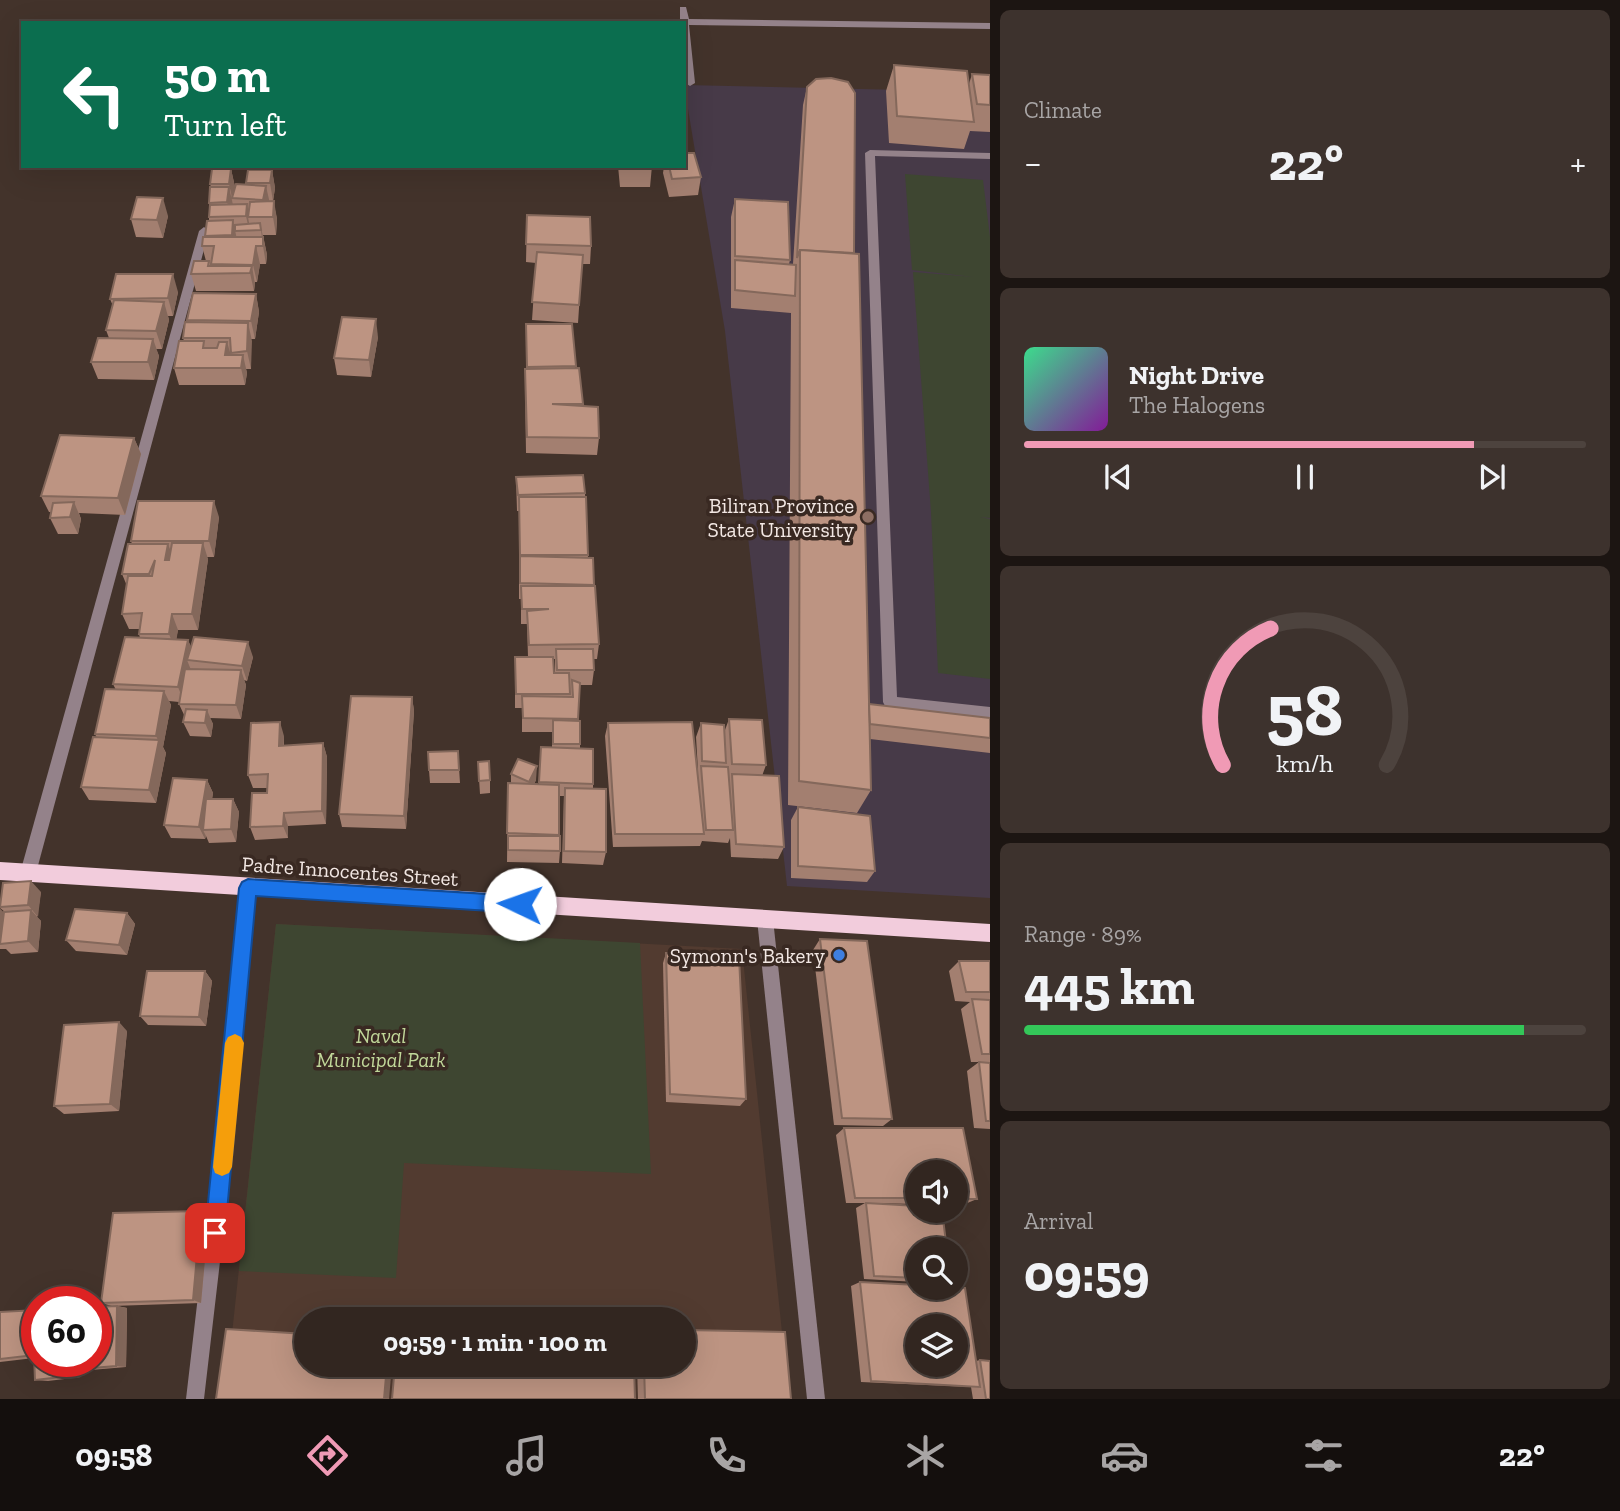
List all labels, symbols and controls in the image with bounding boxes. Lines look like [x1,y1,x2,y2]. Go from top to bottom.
text: 50 m [164,46,270,105]
icon: left [49,49,140,140]
text: Climate [1024,96,1102,124]
text: Turn left [164,106,286,144]
text: 22° [1269,131,1343,193]
text: − [1024,140,1042,186]
text: + [1570,140,1586,186]
text: Night Drive [1129,359,1264,391]
text: The Halogens [1129,391,1265,419]
icon: previous [1099,458,1137,496]
icon: pause [1286,458,1324,496]
icon: next [1473,458,1511,496]
place label: Biliran Province State University [708,493,854,542]
marker: Biliran Province State University [860,509,876,525]
text: 58 [1266,667,1344,755]
text: km/h [1276,748,1334,778]
street label: Padre Innocentes Street [241,851,459,891]
position arrow [483,867,557,941]
text: Range · 89% [1024,920,1142,948]
place label: Symonn's Bakery [670,943,825,968]
marker: Symonn's Bakery [831,947,847,963]
text: 445 km [1024,955,1194,1017]
park label: Naval Municipal Park [316,1023,446,1072]
map controls [905,1160,968,1377]
button: sound [905,1160,968,1223]
pin [185,1203,245,1263]
text: Arrival [1024,1207,1093,1235]
icon: arrive [196,1214,234,1252]
button: search [905,1237,968,1300]
text: 09:59 [1024,1242,1150,1304]
speed limit sign: 60 [21,1286,112,1377]
button: layers [905,1314,968,1377]
text: 09:59 · 1 min · 100 m [383,1326,607,1358]
icon: directions [303,1431,352,1480]
icon: music [502,1431,551,1480]
icon: phone [702,1431,751,1480]
icon: climate [901,1431,950,1480]
icon: car [1100,1431,1149,1480]
icon: filters [1299,1431,1348,1480]
text: 09:58 [75,1436,153,1474]
text: 22° [1499,1436,1545,1474]

